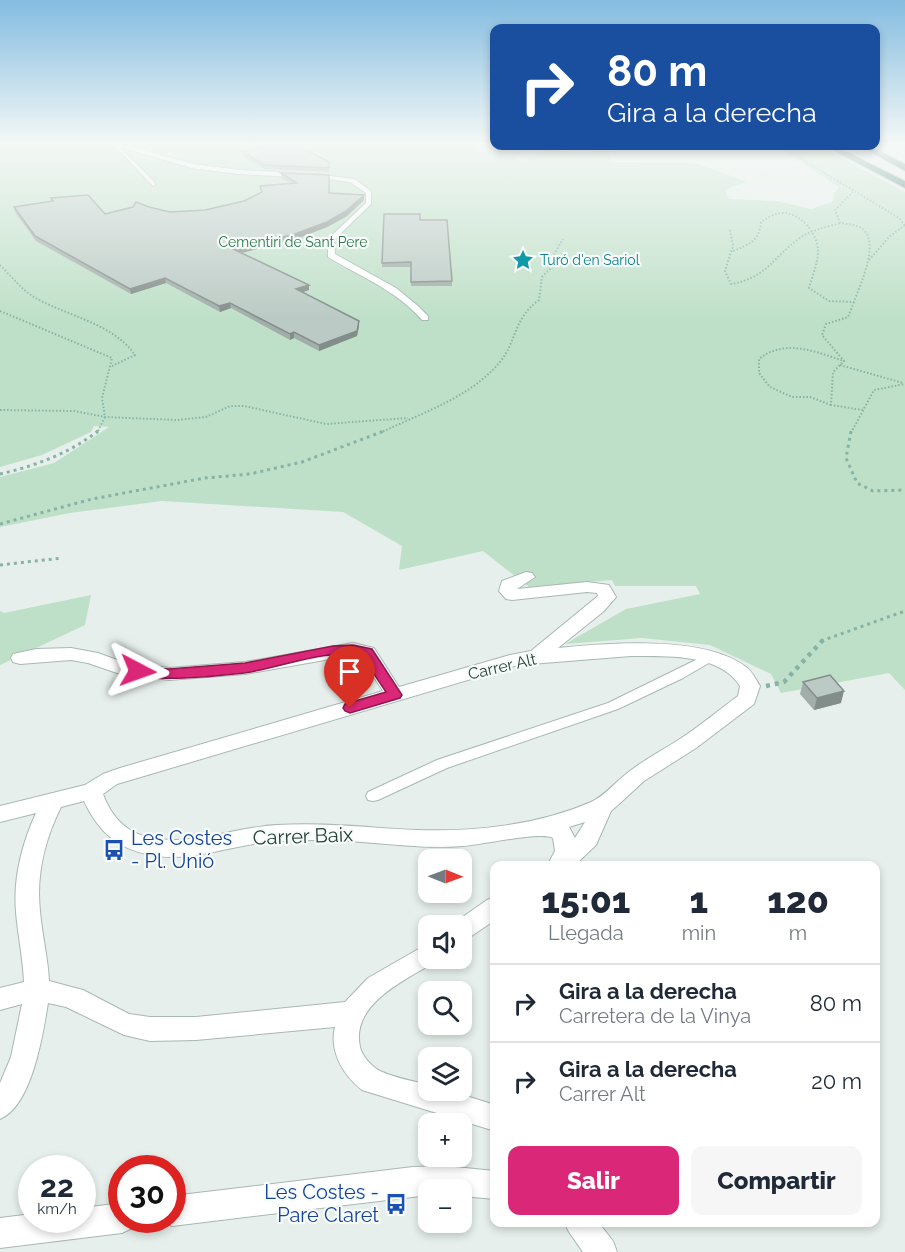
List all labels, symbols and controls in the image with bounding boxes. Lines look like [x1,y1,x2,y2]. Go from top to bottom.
text: 80 m [607,47,707,96]
icon: right [508,48,586,126]
text: Gira a la derecha [607,97,817,128]
park label: Cementiri de Sant Pere [219,234,367,250]
place icon: Turó d'en Sariol [511,248,535,272]
place label: Turó d'en Sariol [540,252,640,268]
position arrow [106,639,170,703]
pin [324,646,375,708]
street label: Carrer Alt [466,649,539,684]
icon: arrive [333,655,366,688]
street label: Carrer Baix [252,822,354,850]
place label: Les Costes - Pl. Unió [131,826,232,873]
bus stop icon: Les Costes - Pl. Unió [102,838,126,862]
north arrow [418,849,472,903]
map controls [418,849,472,1233]
text: 15:01 [541,879,631,921]
text: 1 [690,879,708,921]
text: 120 [767,879,829,921]
button: sound [418,915,472,969]
text: Llegada [548,921,624,945]
text: min [682,921,716,945]
text: m [789,921,807,945]
text: Gira a la derecha [559,978,737,1004]
button: search [418,981,472,1035]
icon: right [508,987,541,1020]
text: 80 m [810,990,862,1016]
text: Carretera de la Vinya [559,1004,751,1028]
button: layers [418,1047,472,1101]
text: Gira a la derecha [559,1056,737,1082]
icon: right [508,1065,541,1098]
text: 20 m [811,1068,862,1094]
text: Carrer Alt [559,1082,646,1106]
button: + [418,1113,472,1167]
button: Salir [508,1146,679,1215]
button: Compartir [691,1146,862,1215]
speed limit sign: 30 [108,1155,186,1233]
text: 22 [40,1169,74,1204]
button: − [418,1179,472,1233]
place label: Les Costes - Pare Claret [264,1180,379,1227]
bus stop icon: Les Costes - Pare Claret [384,1192,408,1216]
text: km/h [37,1200,77,1218]

